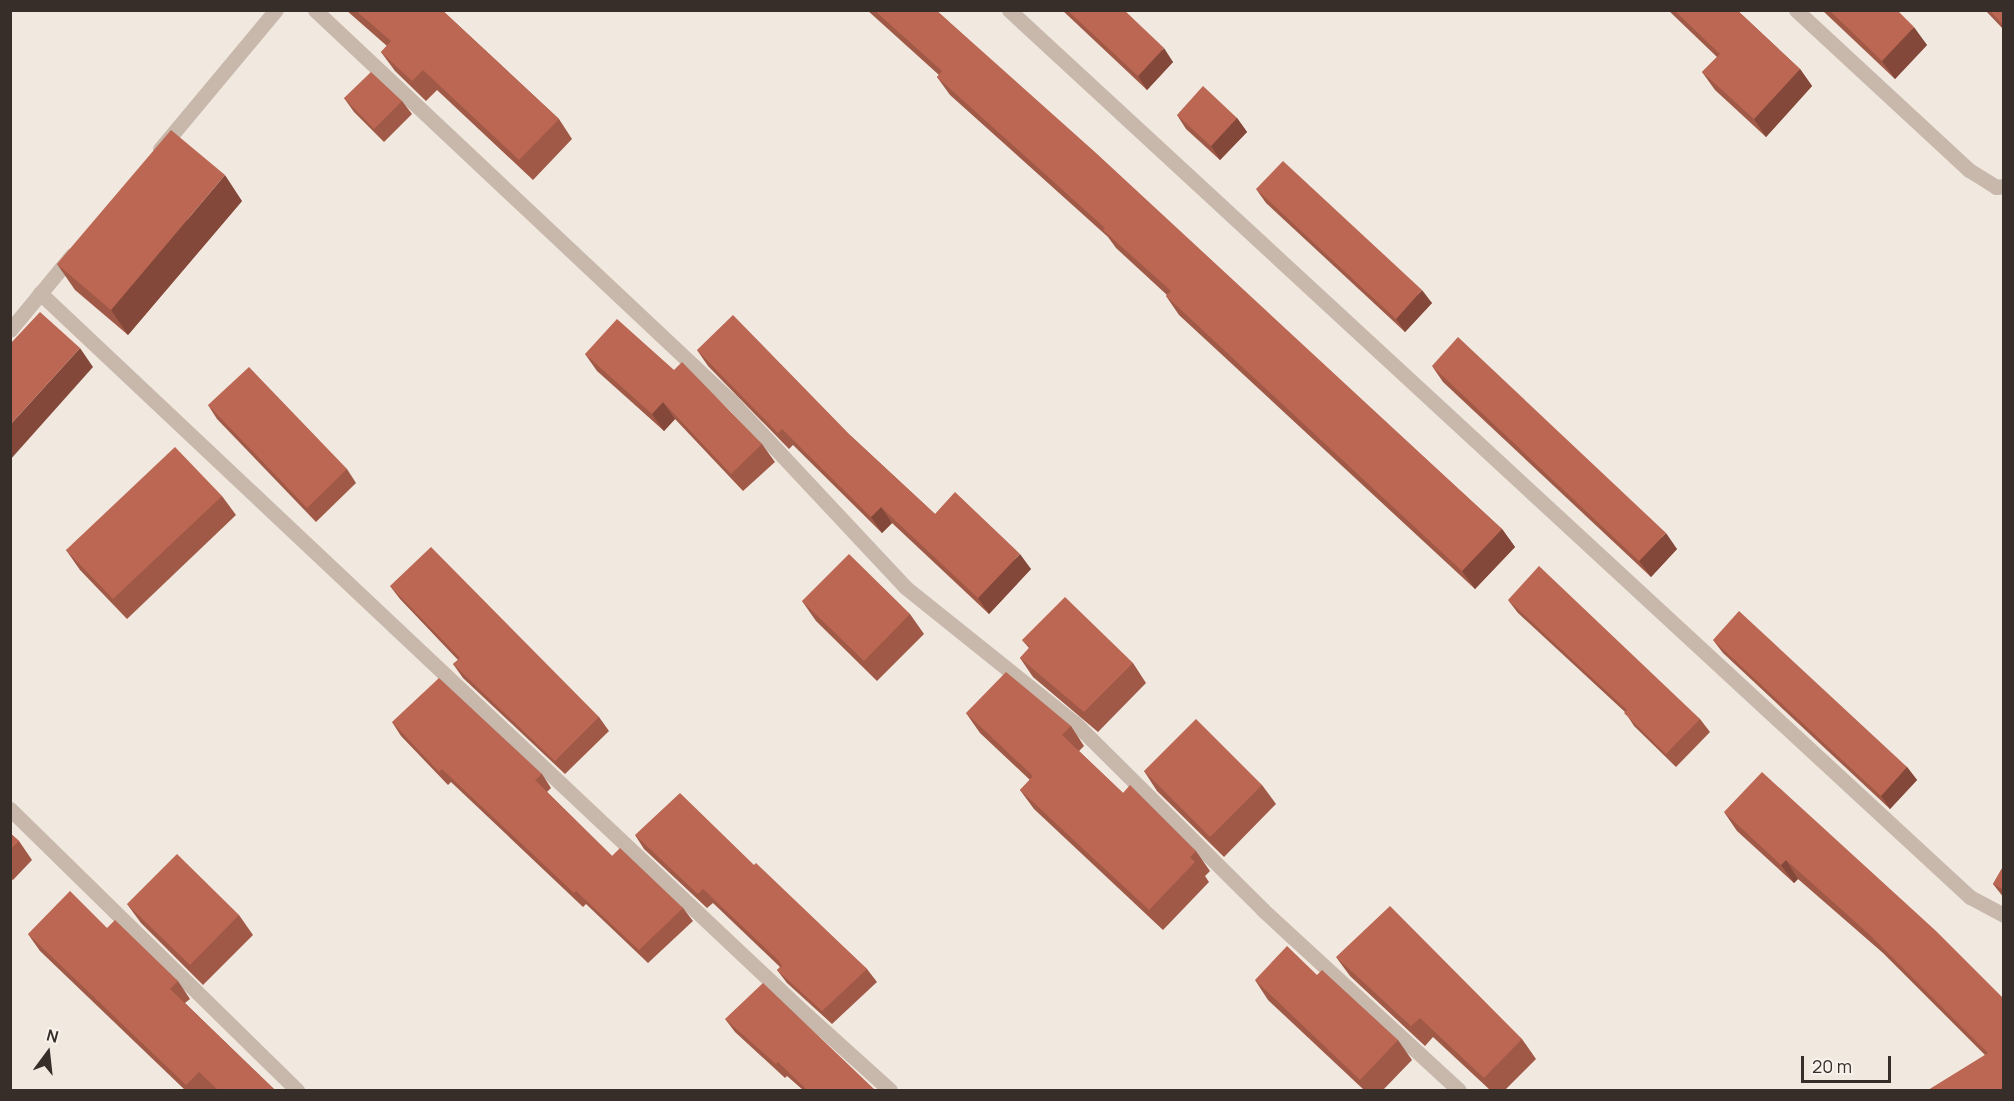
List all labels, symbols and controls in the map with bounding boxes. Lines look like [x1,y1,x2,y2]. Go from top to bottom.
north arrow [18,1023,78,1083]
text: N [44,1023,61,1048]
scale bar [1804,1044,1894,1082]
text: 20 m [1812,1054,1852,1078]

